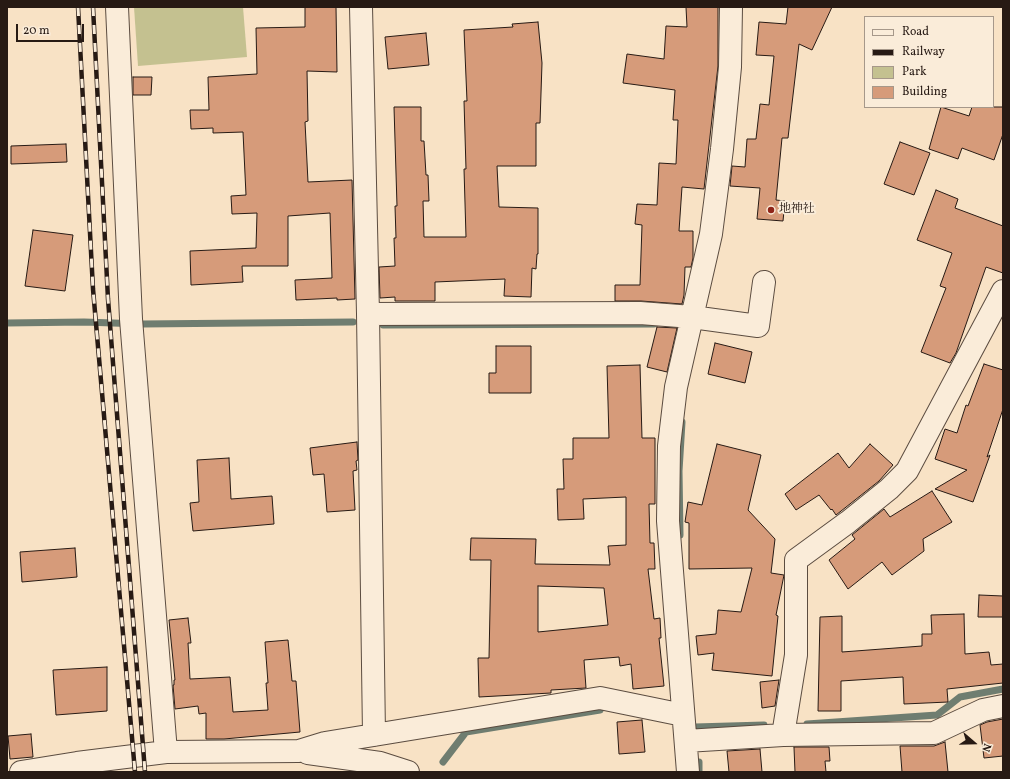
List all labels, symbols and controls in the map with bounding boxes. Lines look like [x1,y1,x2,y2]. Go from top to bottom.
scale bar [18,16,86,42]
legend [864,16,994,108]
text: 20 m [23,23,50,39]
text: Road [902,24,929,40]
text: Railway [902,44,945,60]
text: Park [902,64,927,80]
text: Building [902,84,947,100]
place label: 地神社 [779,203,815,217]
marker: 地神社 [766,205,776,215]
north arrow [954,723,994,763]
text: N [977,741,994,754]

